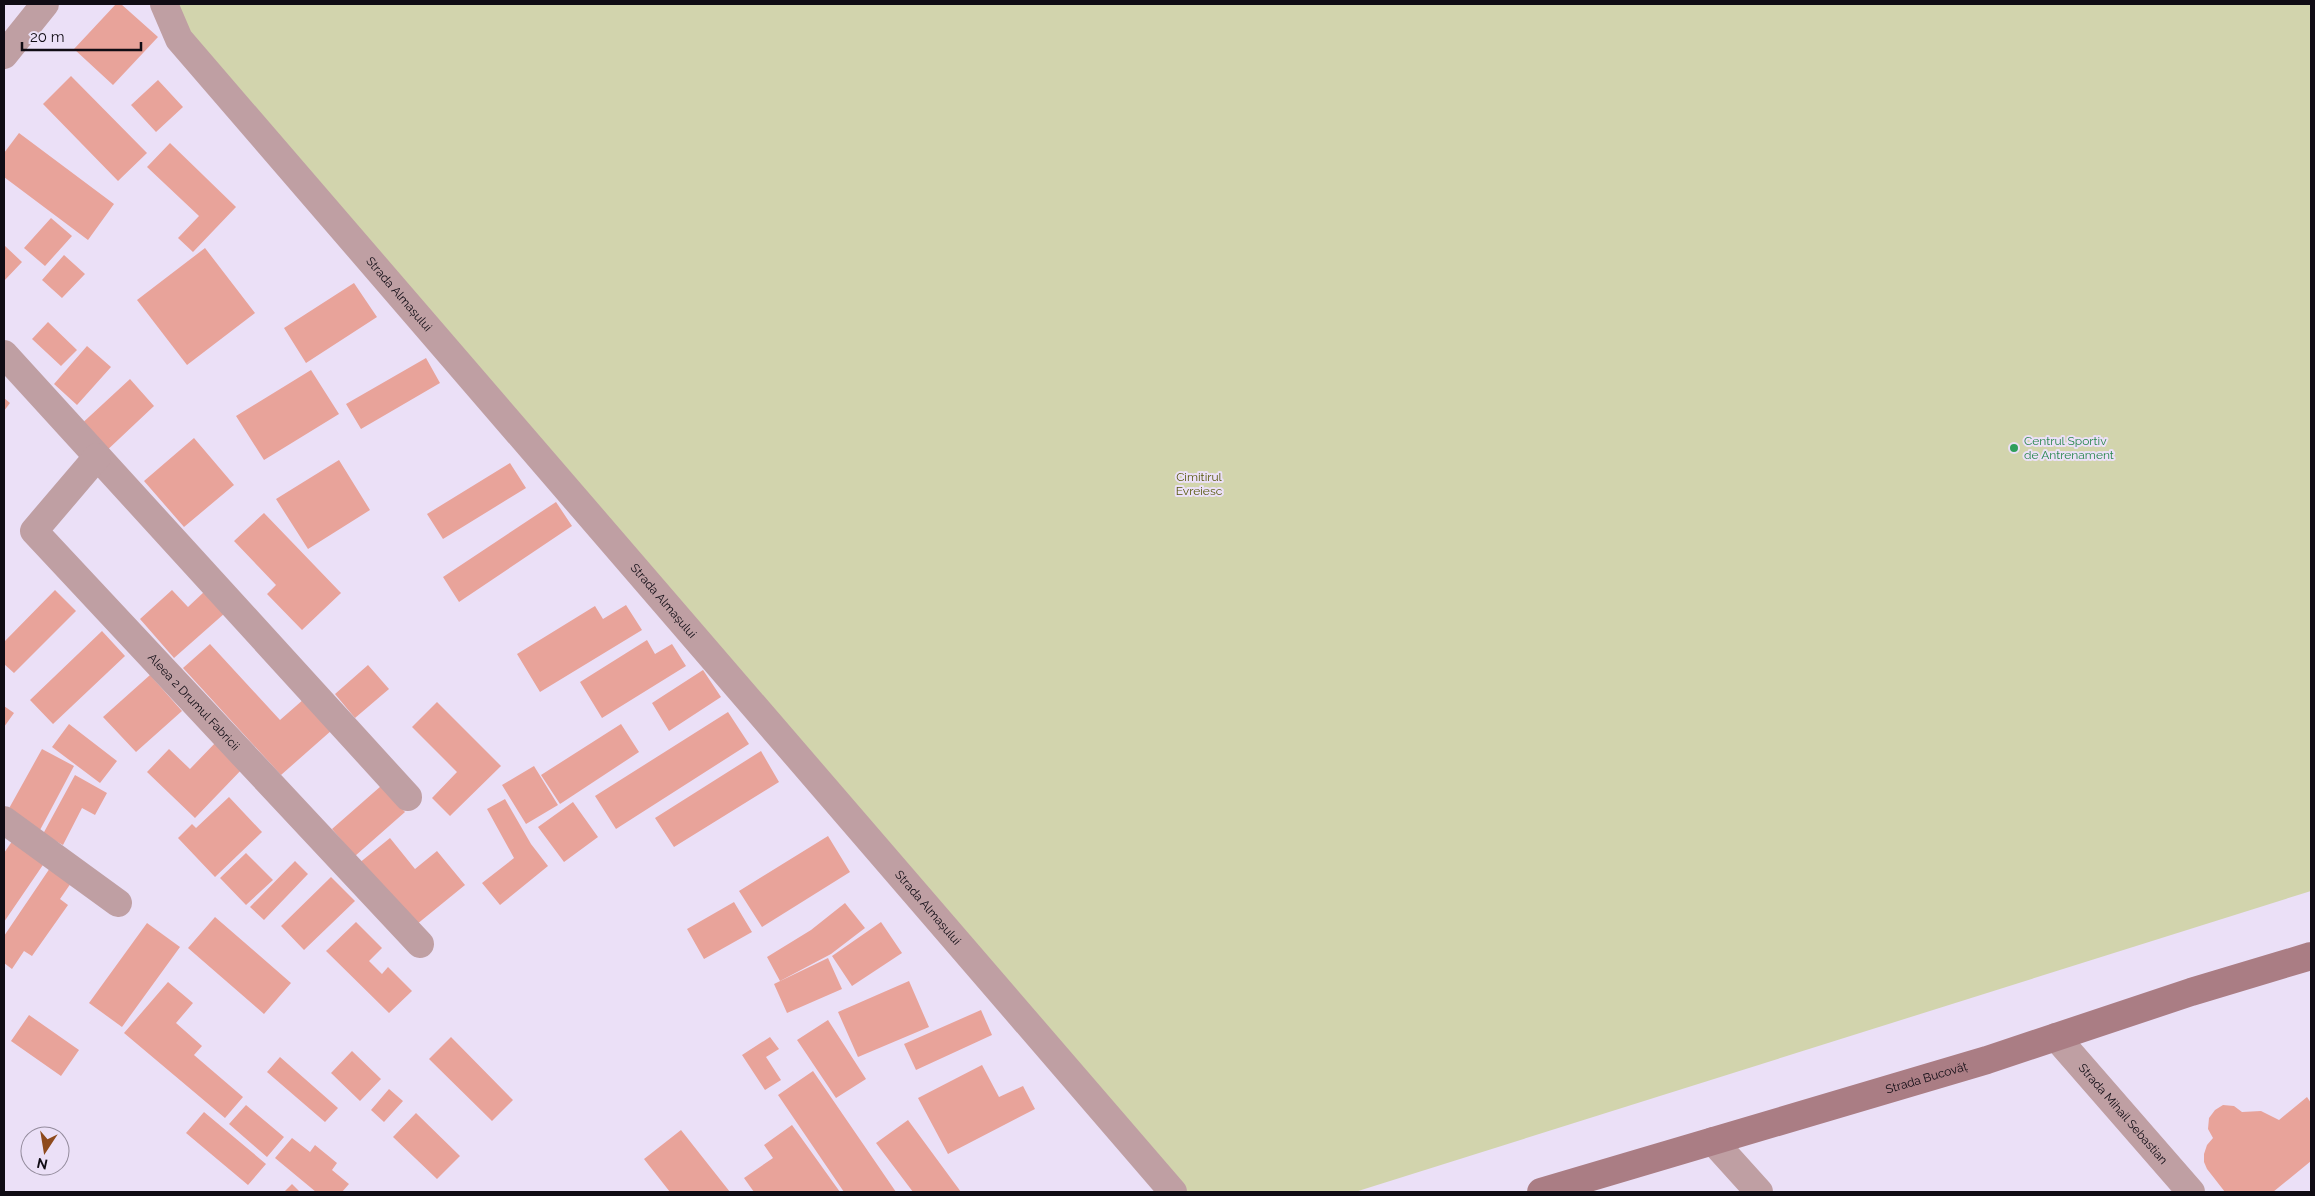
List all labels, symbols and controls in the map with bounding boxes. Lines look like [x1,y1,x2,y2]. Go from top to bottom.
scale bar [22,20,141,52]
text: 20 m [30,28,65,46]
street label: Strada Almașului [363,254,435,334]
place label: Centrul Sportiv de Antrenament [2024,434,2114,462]
marker: Centrul Sportiv de Antrenament [2008,442,2020,454]
park label: Cimitirul Evreiesc [1176,470,1223,498]
street label: Strada Almașului [628,561,699,641]
street label: Aleea 2 Drumul Fabricii [145,650,242,753]
street label: Strada Almașului [892,868,964,948]
street label: Strada Bucovăț [1884,1059,1969,1097]
street label: Strada Mihail Sebastian [2075,1061,2171,1167]
north arrow [20,1126,70,1176]
text: N [35,1155,49,1173]

